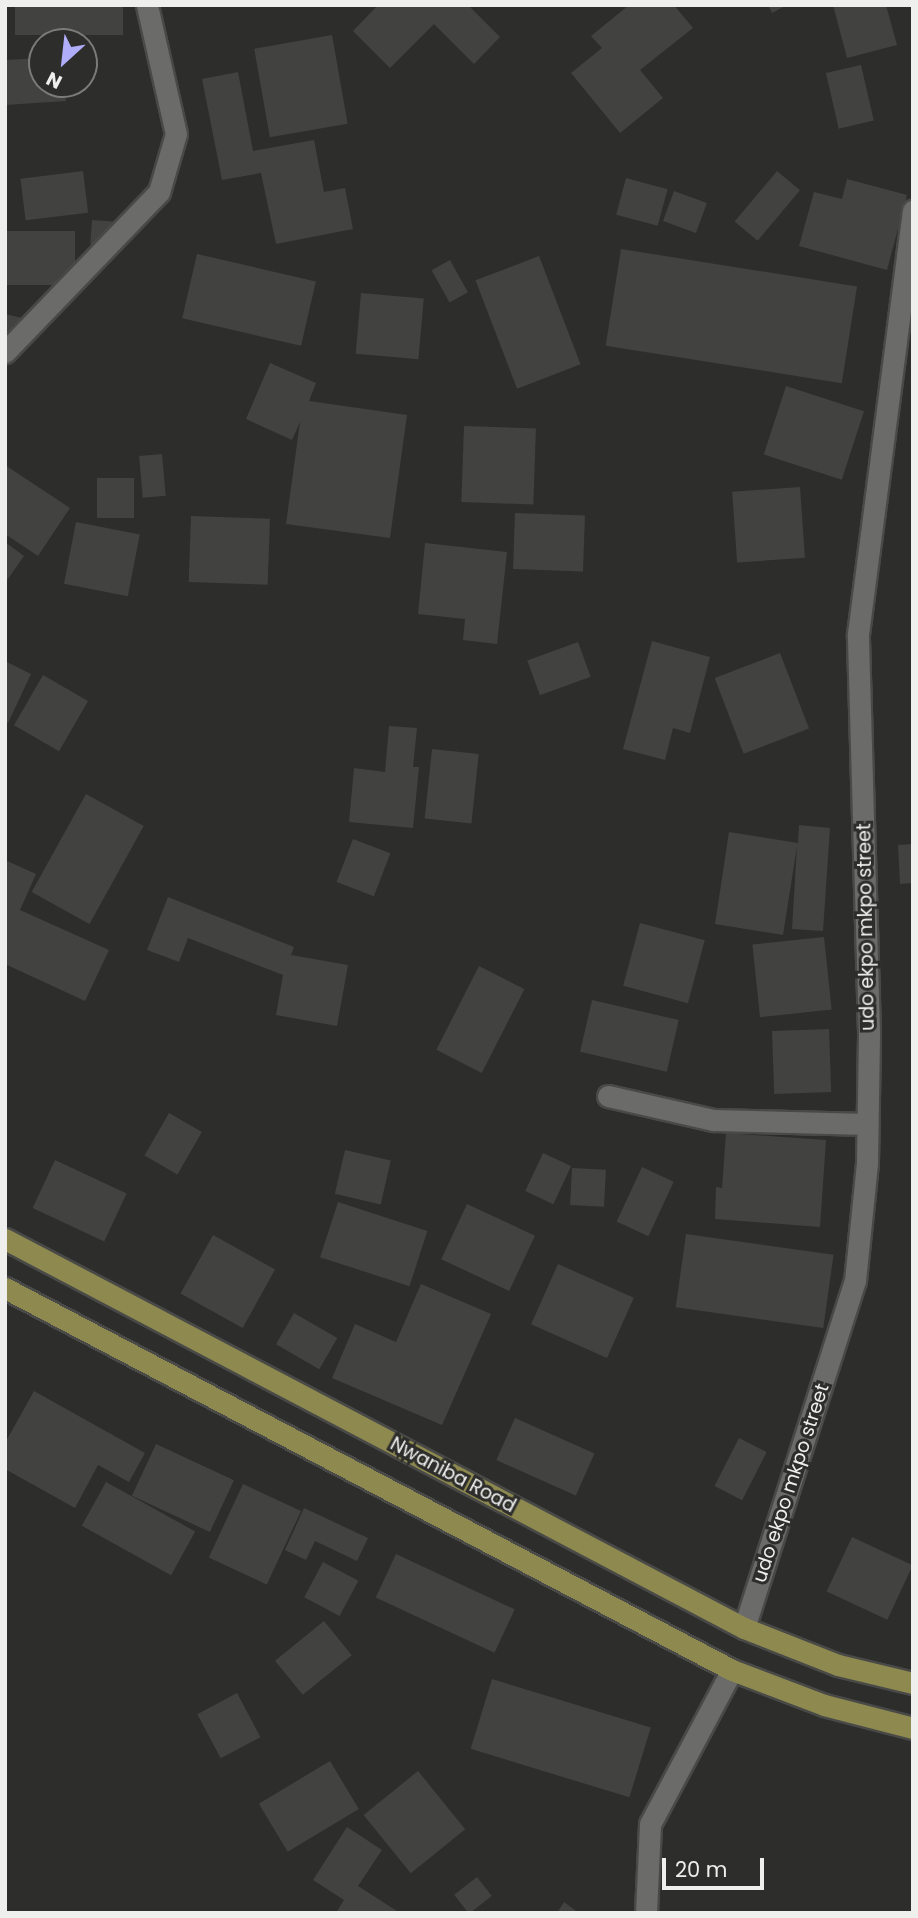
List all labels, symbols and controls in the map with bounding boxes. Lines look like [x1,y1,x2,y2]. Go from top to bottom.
north arrow [28,28,98,98]
text: N [42,65,67,96]
street label: udo ekpo mkpo street [853,823,879,1031]
street label: udo ekpo mkpo street [748,1381,834,1585]
street label: Nwaniba Road [386,1432,520,1518]
scale bar [666,1844,768,1888]
text: 20 m [675,1855,728,1884]

